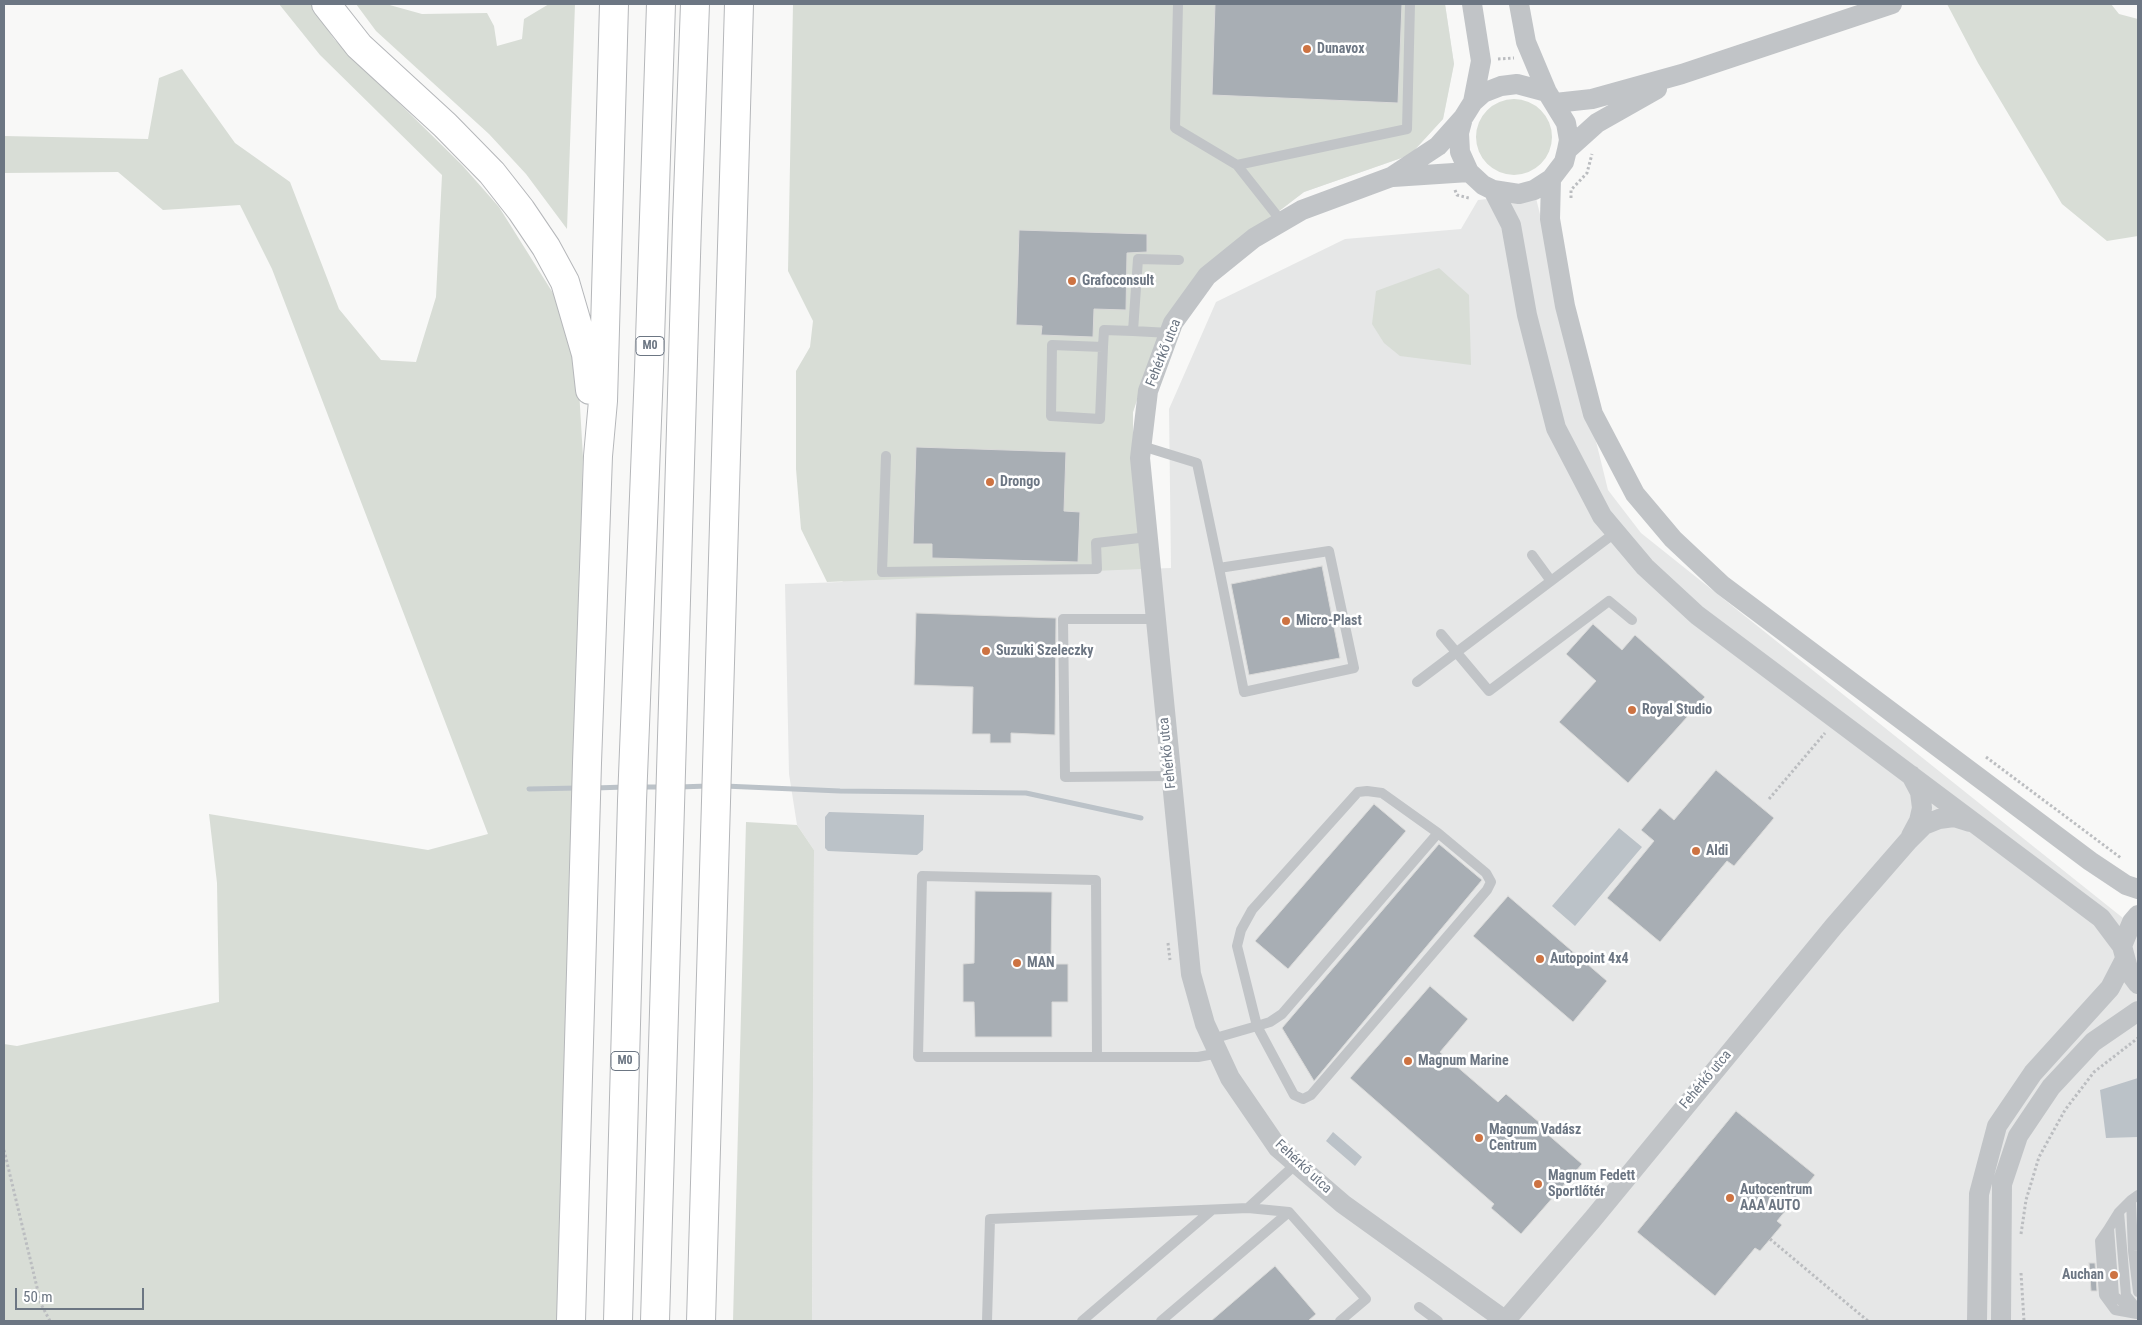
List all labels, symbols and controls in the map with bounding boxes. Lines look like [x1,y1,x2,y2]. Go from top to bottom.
place label: Dunavox [1317,41,1365,57]
marker: Dunavox [1301,43,1313,55]
place label: Grafoconsult [1082,273,1154,289]
marker: Grafoconsult [1066,275,1078,287]
street label: Fehérkő utca [1143,317,1185,389]
road number: M0 [636,336,664,356]
place label: Drongo [1000,474,1040,490]
marker: Drongo [984,476,996,488]
place label: Micro-Plast [1296,613,1362,629]
marker: Micro-Plast [1280,615,1292,627]
place label: Suzuki Szeleczky [996,643,1093,659]
marker: Suzuki Szeleczky [980,645,992,657]
place label: Royal Studio [1642,702,1712,718]
marker: Royal Studio [1626,704,1638,716]
street label: Fehérkő utca [1156,717,1180,789]
place label: Aldi [1706,843,1728,859]
marker: Aldi [1690,845,1702,857]
place label: Autopoint 4x4 [1550,951,1629,967]
marker: Autopoint 4x4 [1534,953,1546,965]
place label: MAN [1027,955,1055,971]
marker: MAN [1011,957,1023,969]
street label: Fehérkő utca [1677,1047,1735,1113]
road number: M0 [611,1052,639,1070]
place label: Magnum Marine [1418,1053,1509,1069]
marker: Magnum Marine [1402,1055,1414,1067]
place label: Magnum Vadász Centrum [1489,1122,1581,1154]
marker: Magnum Vadász Centrum [1473,1132,1485,1144]
street label: Fehérkő utca [1271,1137,1335,1197]
place label: Magnum Fedett Sportlőtér [1548,1168,1635,1200]
marker: Magnum Fedett Sportlőtér [1532,1178,1544,1190]
place label: Autocentrum AAA AUTO [1740,1182,1812,1214]
marker: Autocentrum AAA AUTO [1724,1192,1736,1204]
place label: Auchan [2062,1267,2104,1283]
marker: Auchan [2108,1269,2120,1281]
scale bar [18,1278,146,1310]
text: 50 m [23,1288,53,1306]

